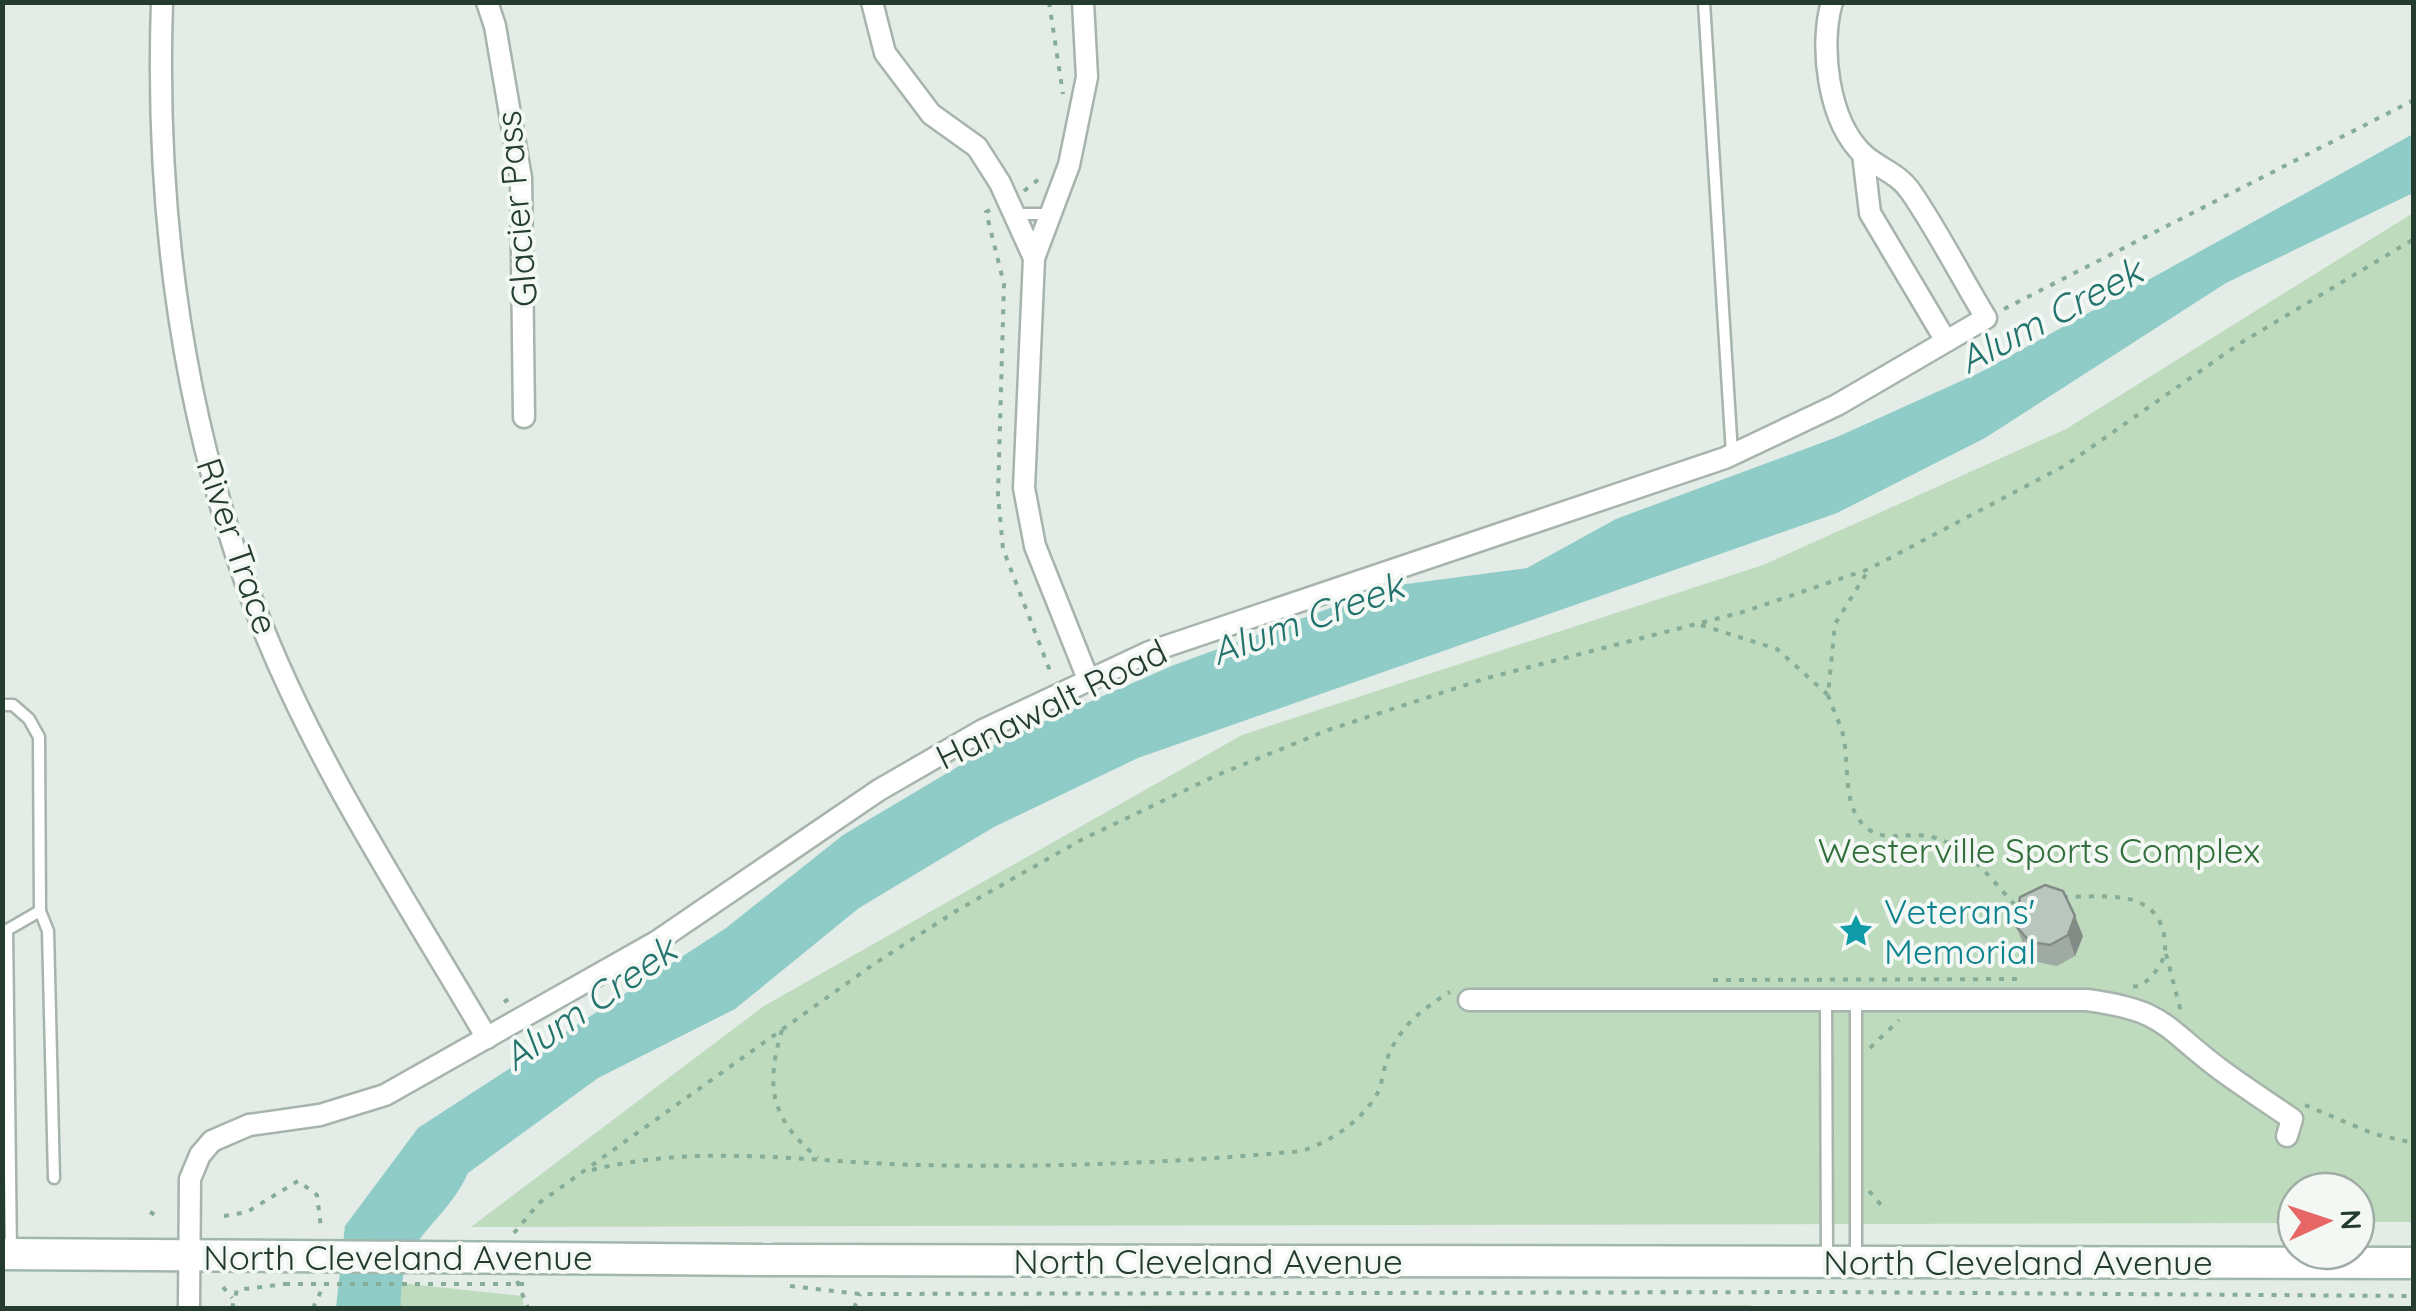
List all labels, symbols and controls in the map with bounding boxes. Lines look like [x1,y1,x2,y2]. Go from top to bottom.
street label: Glacier Pass [486,109,546,309]
water label: Alum Creek [1950,245,2154,384]
street label: River Trace [187,452,289,640]
water label: Alum Creek [1204,560,1413,675]
street label: Hanawalt Road [928,629,1174,779]
park label: Westerville Sports Complex [1818,828,2260,872]
place label: Veterans' Memorial [1884,889,2036,973]
place icon: Veterans' Memorial [1837,912,1875,950]
water label: Alum Creek [493,923,688,1080]
north arrow [2276,1171,2376,1271]
text: N [2333,1208,2369,1231]
street label: North Cleveland Avenue [203,1235,593,1279]
street label: North Cleveland Avenue [1013,1239,1403,1283]
street label: North Cleveland Avenue [1823,1240,2213,1284]

